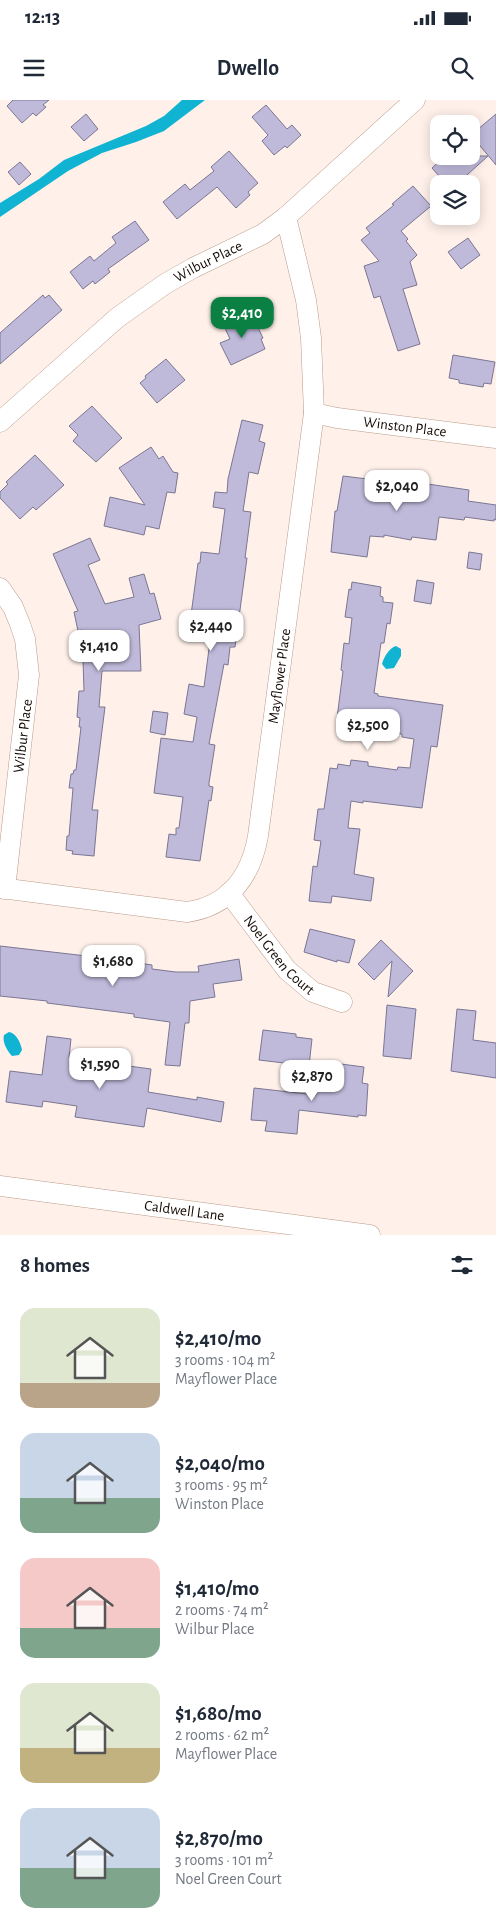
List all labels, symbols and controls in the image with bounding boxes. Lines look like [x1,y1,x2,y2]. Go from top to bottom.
text: 12:13 [25,8,60,27]
icon: menu [20,54,48,82]
icon: search [448,54,476,82]
text: Dwello [217,57,279,79]
map controls [430,115,480,225]
button: locate [430,115,480,165]
button: layers [430,175,480,225]
street label: Wilbur Place [171,238,245,285]
pin: $2,410 [201,296,283,339]
text: $2,410 [222,305,262,321]
street label: Winston Place [363,414,447,439]
pin: $2,040 [356,470,438,512]
text: $2,040 [375,478,419,494]
pin: $2,440 [170,610,252,652]
text: $2,440 [190,618,232,634]
street label: Mayflower Place [265,627,293,724]
pin: $1,410 [58,630,140,672]
text: $1,410 [80,638,118,654]
street label: Wilbur Place [11,698,35,774]
pin: $2,500 [327,708,409,751]
text: $2,500 [347,717,389,733]
street label: Noel Green Court [241,912,318,998]
pin: $1,680 [72,944,154,987]
text: $1,680 [93,953,133,969]
pin: $1,590 [59,1048,141,1090]
text: $1,590 [80,1056,120,1072]
pin: $2,870 [271,1060,353,1102]
text: $2,870 [291,1068,333,1084]
street label: Caldwell Lane [143,1198,225,1223]
icon: filters [448,1251,476,1279]
text: 8 homes [20,1255,90,1276]
icon: home [60,1328,120,1388]
text: $2,410/mo [175,1328,262,1349]
text: 3 rooms · 104 m² [175,1352,275,1368]
text: Mayflower Place [175,1371,277,1387]
icon: home [60,1453,120,1513]
text: $2,040/mo [175,1453,265,1474]
text: 3 rooms · 95 m² [175,1477,268,1493]
text: Winston Place [175,1496,264,1512]
icon: home [60,1578,120,1638]
text: $1,410/mo [175,1578,259,1599]
text: 2 rooms · 74 m² [175,1602,269,1618]
text: Wilbur Place [175,1621,254,1637]
icon: home [60,1703,120,1763]
text: $1,680/mo [175,1703,262,1724]
text: 2 rooms · 62 m² [175,1727,269,1743]
text: Mayflower Place [175,1746,277,1762]
icon: home [60,1828,120,1888]
text: $2,870/mo [175,1828,263,1849]
text: 3 rooms · 101 m² [175,1852,273,1868]
text: Noel Green Court [175,1871,282,1887]

